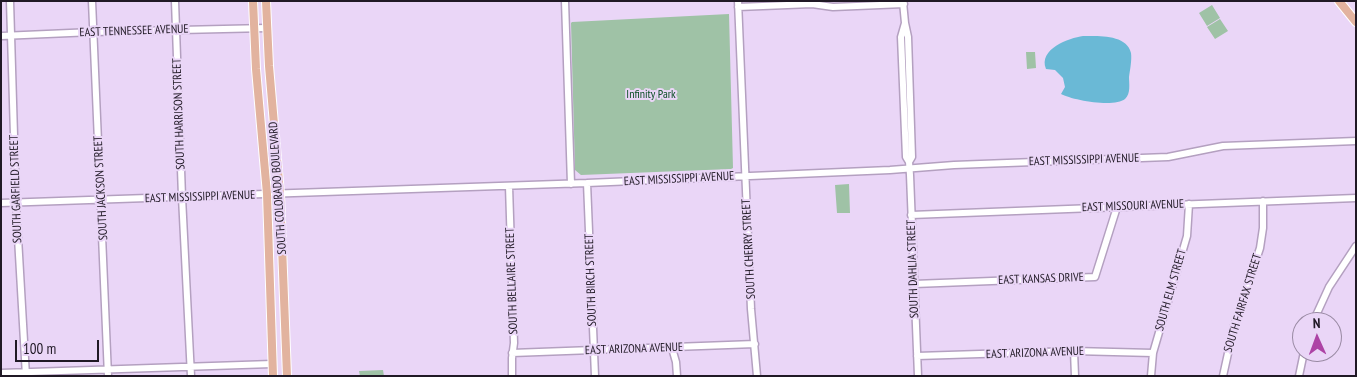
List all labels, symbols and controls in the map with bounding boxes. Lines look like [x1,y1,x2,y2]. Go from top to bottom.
street label: EAST TENNESSEE AVENUE [79,22,189,40]
street label: SOUTH HARRISON STREET [170,58,188,170]
park label: Infinity Park [626,88,676,102]
street label: SOUTH COLORADO BOULEVARD [266,121,290,255]
street label: SOUTH GARFIELD STREET [7,135,25,243]
street label: SOUTH JACKSON STREET [91,135,111,241]
street label: EAST MISSISSIPPI AVENUE [1029,151,1139,169]
street label: EAST MISSISSIPPI AVENUE [624,169,734,189]
street label: EAST MISSISSIPPI AVENUE [145,188,255,206]
street label: EAST MISSOURI AVENUE [1082,197,1184,215]
street label: SOUTH CHERRY STREET [739,199,759,299]
street label: SOUTH DAHLIA STREET [904,220,922,318]
street label: SOUTH BELLAIRE STREET [503,227,521,335]
street label: SOUTH BIRCH STREET [582,233,600,327]
street label: SOUTH ELM STREET [1152,247,1190,333]
street label: SOUTH FAIRFAX STREET [1221,252,1265,354]
street label: EAST KANSAS DRIVE [998,270,1084,288]
north arrow [1292,312,1342,362]
text: N [1312,314,1321,332]
scale bar [18,330,101,362]
text: 100 m [23,339,56,358]
street label: EAST ARIZONA AVENUE [585,340,683,358]
street label: EAST ARIZONA AVENUE [986,344,1084,362]

